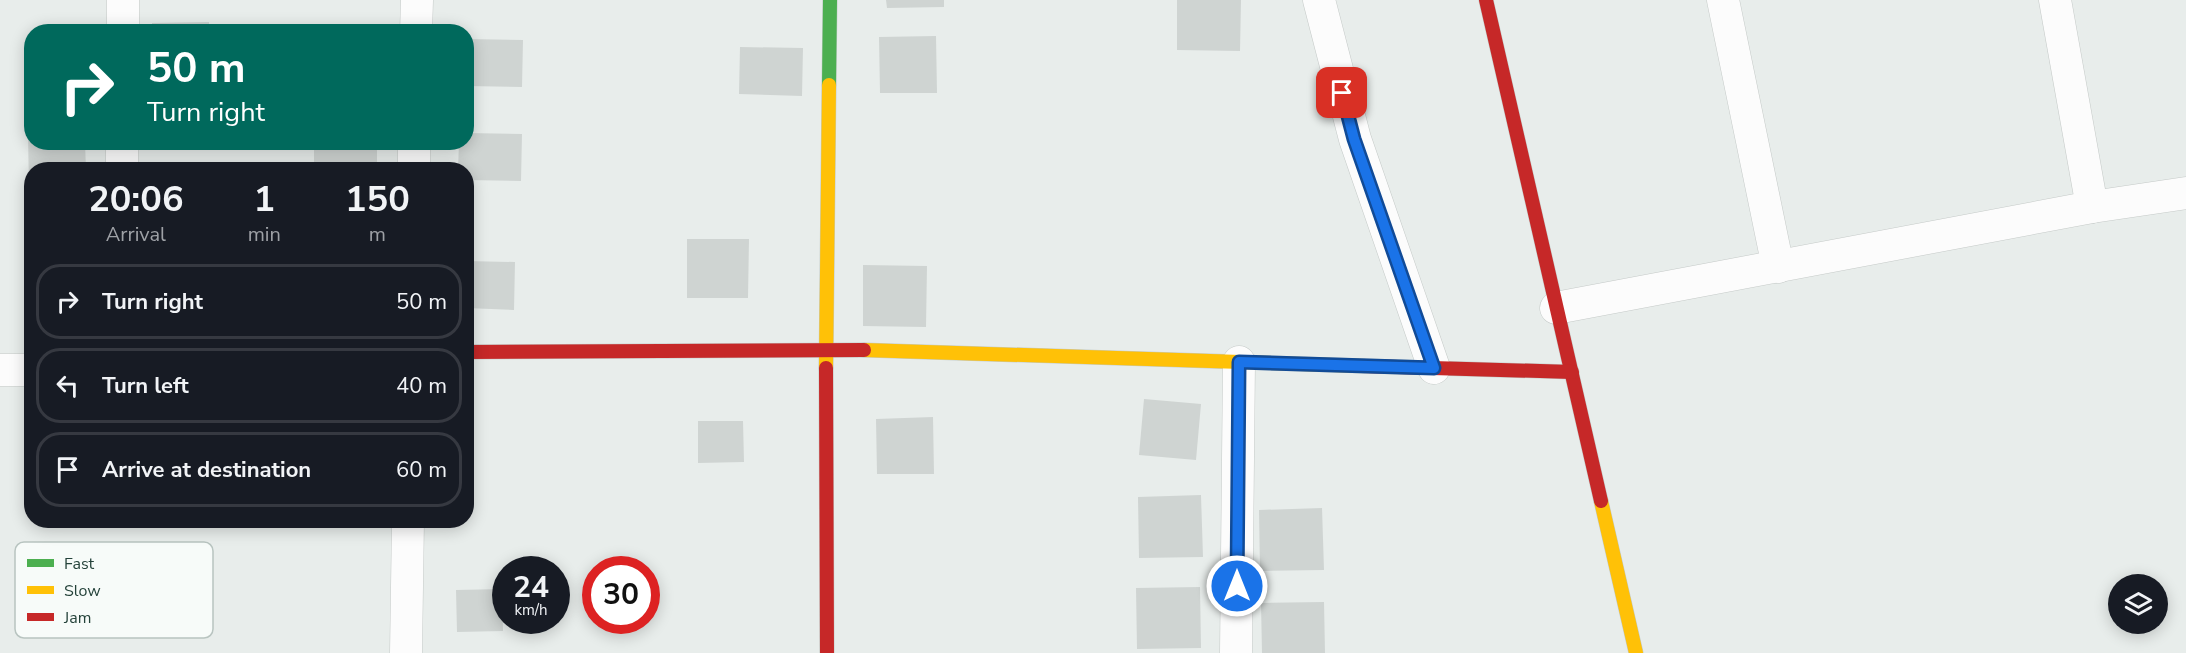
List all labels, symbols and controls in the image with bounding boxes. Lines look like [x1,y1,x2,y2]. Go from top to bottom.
text: 50 m [147,40,246,97]
icon: right [48,48,126,126]
pin [1316,67,1367,118]
icon: arrive [1325,76,1358,109]
text: Turn right [147,94,265,131]
text: 20:06 [88,175,184,224]
text: 1 [253,175,275,224]
text: 150 [345,175,410,224]
text: Arrival [106,221,166,248]
text: min [248,221,281,248]
text: m [369,221,386,248]
icon: right [51,285,84,318]
text: Turn right [102,287,203,317]
text: 50 m [396,287,447,317]
icon: left [51,369,84,402]
text: Turn left [102,371,189,401]
text: 40 m [396,371,447,401]
icon: arrive [51,453,84,486]
text: Arrive at destination [102,455,311,485]
text: 60 m [396,455,447,485]
legend [15,542,213,638]
text: Fast [64,553,95,575]
position arrow [1205,554,1269,618]
speed limit sign: 30 [582,556,660,634]
text: 24 [513,567,549,608]
map controls [2108,574,2168,634]
button: layers [2108,574,2168,634]
text: Slow [64,580,101,602]
text: km/h [514,600,548,620]
text: Jam [63,607,91,629]

